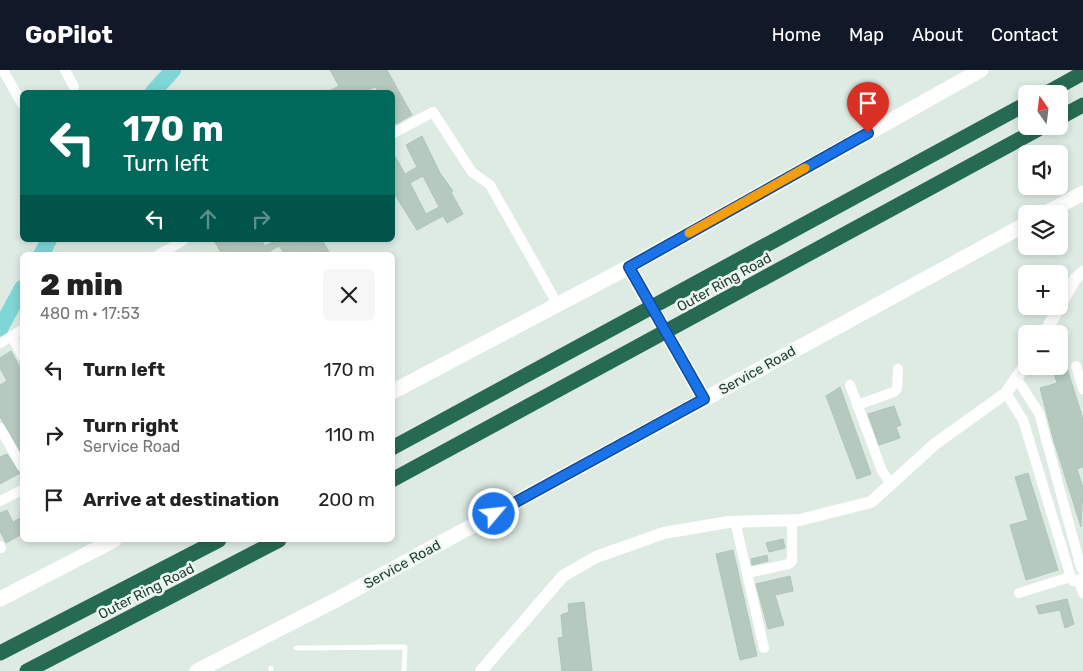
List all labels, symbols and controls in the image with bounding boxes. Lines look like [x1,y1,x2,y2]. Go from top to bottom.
text: GoPilot [25,21,113,49]
text: Home [772,24,821,46]
text: Map [849,24,884,46]
text: About [912,24,963,46]
text: Contact [991,24,1058,46]
pin [847,82,889,133]
north arrow [1018,85,1068,135]
map controls [1018,85,1068,375]
icon: arrive [854,89,882,117]
text: 170 m [123,108,224,150]
icon: left [40,110,105,175]
button: sound [1018,145,1068,195]
text: Turn left [123,150,209,177]
icon: left [141,205,169,233]
icon: ahead [194,205,222,233]
icon: right [247,205,275,233]
button: layers [1018,205,1068,255]
street label: Outer Ring Road [674,249,775,315]
button: + [1018,265,1068,315]
text: 2 min [40,267,123,303]
button: close [323,269,375,321]
text: 480 m · 17:53 [40,304,140,323]
button: − [1018,325,1068,375]
street label: Service Road [716,342,799,399]
icon: left [40,356,68,384]
text: Turn left [83,358,165,381]
text: 170 m [324,358,375,381]
text: Turn right [83,414,178,437]
icon: right [40,421,68,449]
text: 110 m [325,423,375,446]
text: Service Road [83,437,180,456]
icon: arrive [40,486,68,514]
position arrow [467,487,519,539]
text: Arrive at destination [83,488,279,511]
text: 200 m [318,488,375,511]
street label: Service Road [361,536,444,593]
street label: Outer Ring Road [95,560,197,623]

